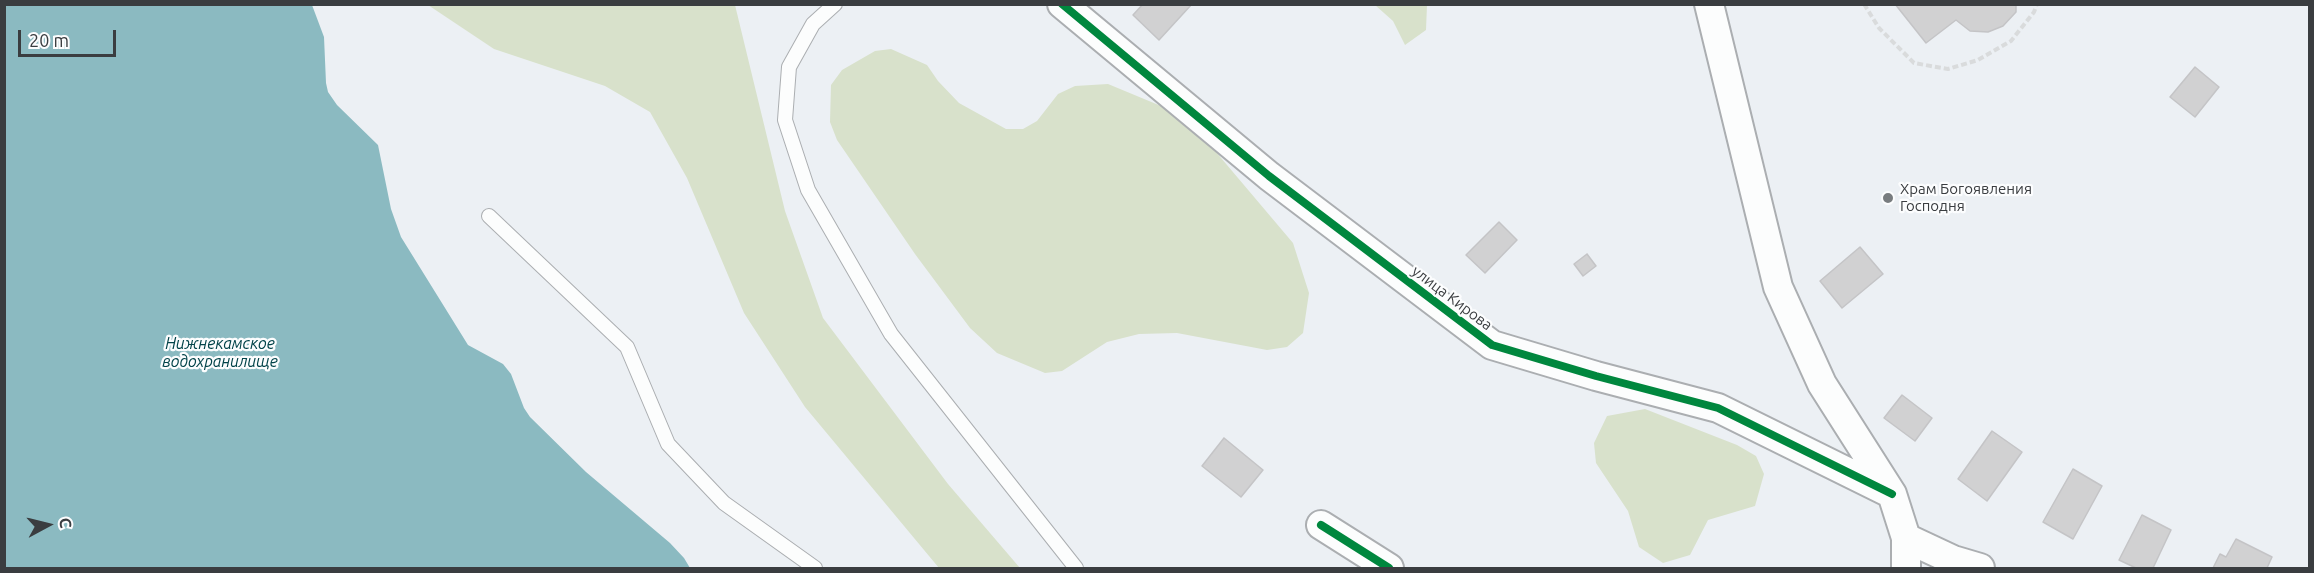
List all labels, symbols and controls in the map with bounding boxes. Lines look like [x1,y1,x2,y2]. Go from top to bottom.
scale bar [21,18,118,56]
text: 20 m [29,30,69,50]
place label: Храм Богоявления Господня [1900,180,2032,215]
marker: Храм Богоявления Господня [1881,191,1895,205]
street label: улица Кирова [1408,262,1496,334]
water label: Нижнекамское водохранилище [162,334,278,372]
north arrow [18,495,78,555]
text: С [56,517,75,529]

